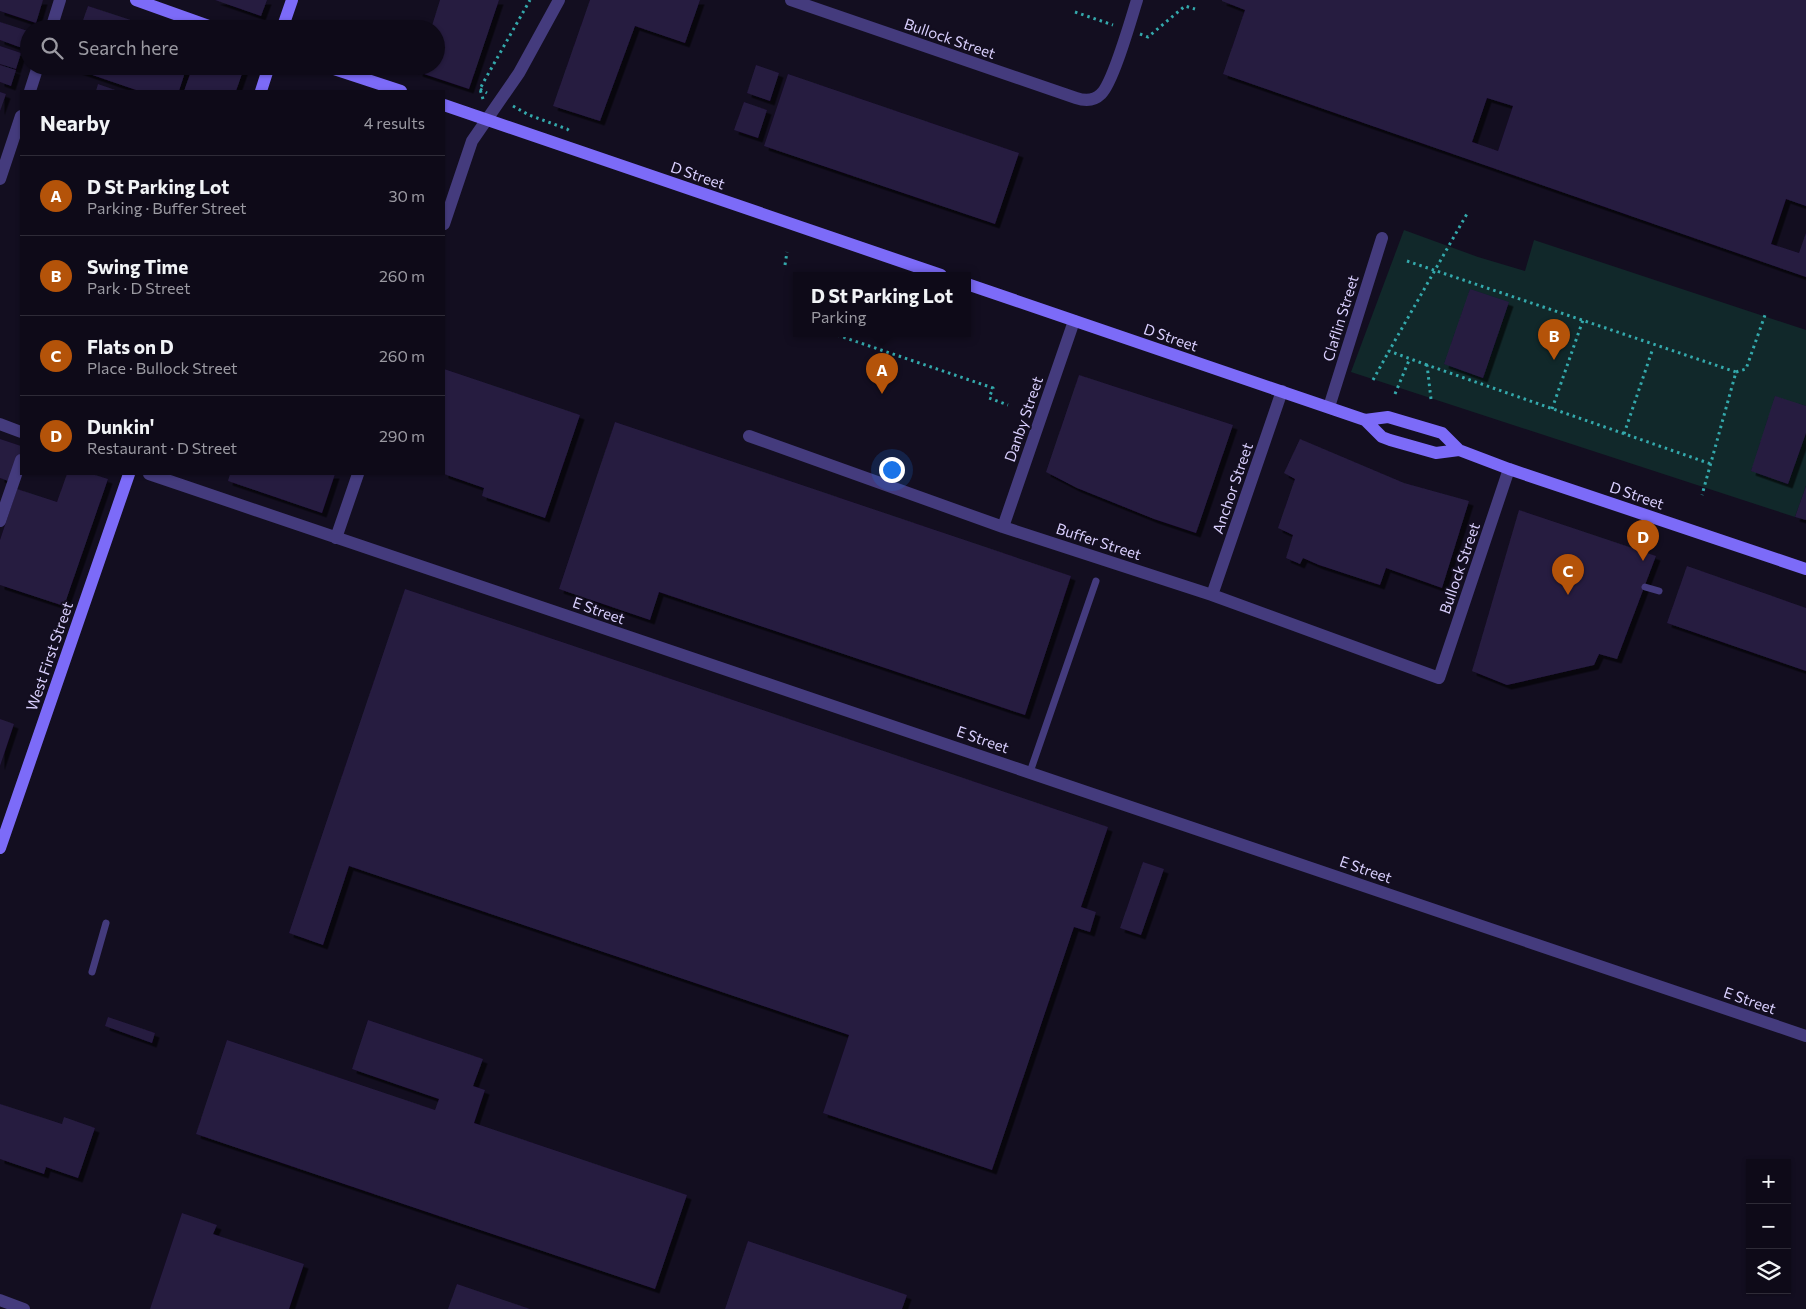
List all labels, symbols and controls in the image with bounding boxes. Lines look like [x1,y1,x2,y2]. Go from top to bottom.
street label: Bullock Street [902,14,998,62]
search box [20,20,445,75]
icon: search [38,34,66,62]
text: Search here [78,36,178,59]
text: Nearby [40,110,110,135]
text: 4 results [364,113,425,132]
street label: D Street [668,157,728,193]
text: D St Parking Lot [87,175,229,198]
text: A [50,186,62,205]
text: 30 m [388,186,425,205]
text: Parking · Buffer Street [87,198,247,217]
text: Swing Time [87,255,188,278]
text: B [51,266,61,285]
text: 260 m [379,266,425,285]
popup [793,272,971,337]
street label: Claflin Street [1318,273,1362,363]
text: Park · D Street [87,278,190,297]
text: D St Parking Lot [811,284,953,307]
text: Parking [811,307,866,326]
street label: D Street [1141,319,1201,355]
pin: B [1538,319,1570,360]
text: Flats on D [87,335,174,358]
text: C [51,346,61,365]
text: 260 m [379,346,425,365]
pin: A [866,353,898,394]
text: Place · Bullock Street [87,358,238,377]
street label: Danby Street [1000,374,1046,464]
text: Dunkin' [87,415,154,438]
text: D [50,426,62,445]
text: 290 m [379,426,425,445]
text: Restaurant · D Street [87,438,237,457]
street label: Anchor Street [1208,440,1256,536]
your location [879,457,905,483]
street label: D Street [1607,477,1667,513]
street label: Buffer Street [1054,519,1144,563]
street label: Bullock Street [1435,520,1483,616]
pin: D [1627,520,1659,561]
pin: C [1552,554,1584,595]
street label: E Street [570,593,628,627]
street label: West First Street [22,599,76,713]
street label: E Street [954,722,1012,756]
street label: E Street [1337,852,1395,886]
street label: E Street [1721,983,1779,1017]
map controls [1746,1159,1791,1294]
button: + [1746,1159,1791,1204]
button: − [1746,1204,1791,1249]
button: layers [1746,1249,1791,1294]

